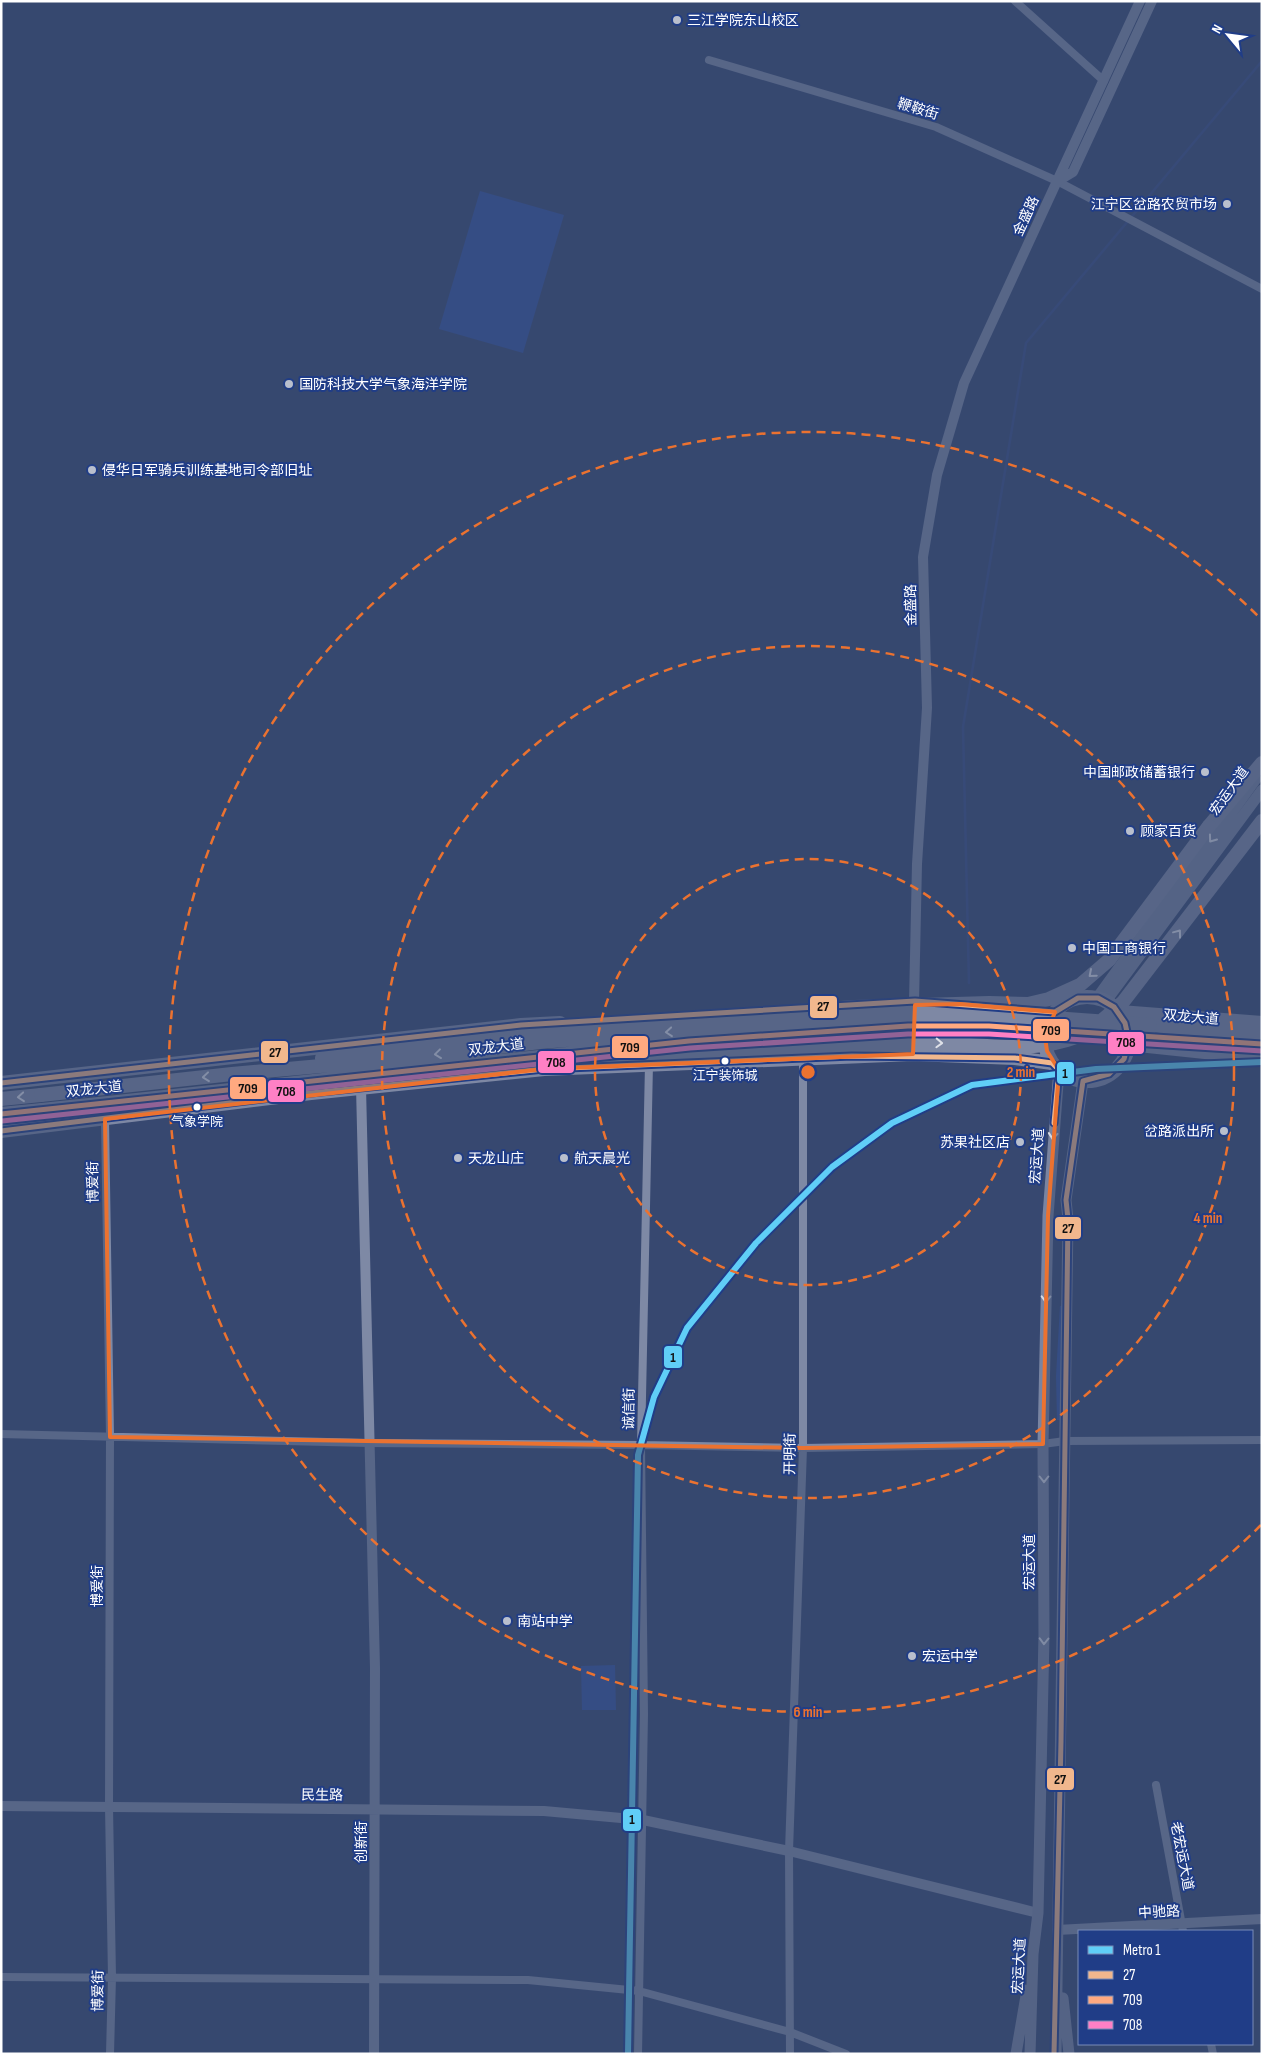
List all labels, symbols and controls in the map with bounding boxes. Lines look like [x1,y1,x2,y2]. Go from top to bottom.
north arrow [1203,10,1253,60]
place label: 三江学院东山校区 [687,12,799,29]
marker: 三江学院东山校区 [671,14,683,26]
text: N [1208,22,1226,36]
street label: 鞭鞍街 [895,95,941,123]
street label: 金盛路 [1009,193,1043,239]
place label: 江宁区岔路农贸市场 [1091,196,1217,213]
marker: 江宁区岔路农贸市场 [1221,198,1233,210]
place label: 国防科技大学气象海洋学院 [299,376,467,393]
marker: 国防科技大学气象海洋学院 [283,378,295,390]
place label: 侵华日军骑兵训练基地司令部旧址 [102,462,312,479]
marker: 侵华日军骑兵训练基地司令部旧址 [86,464,98,476]
street label: 金盛路 [902,584,920,626]
street label: 宏运大道 [1206,763,1252,819]
place label: 中国邮政储蓄银行 [1083,764,1195,781]
marker: 中国邮政储蓄银行 [1199,766,1211,778]
place label: 顾家百货 [1140,823,1196,840]
marker: 顾家百货 [1124,825,1136,837]
one-way arrow [1210,833,1218,842]
one-way arrow [1172,930,1180,939]
place label: 中国工商银行 [1082,940,1166,957]
marker: 中国工商银行 [1066,942,1078,954]
one-way arrow [1089,968,1098,977]
line badge: 27 [809,995,838,1019]
text: 27 [817,998,830,1015]
street label: 双龙大道 [1162,1006,1220,1028]
line badge: 709 [1032,1018,1070,1042]
text: 709 [1041,1022,1061,1039]
one-way arrow [665,1026,673,1037]
line badge: 708 [1107,1031,1145,1055]
text: 708 [1116,1034,1136,1051]
street label: 双龙大道 [467,1035,525,1059]
line badge: 709 [611,1035,649,1059]
one-way arrow [936,1038,944,1049]
text: 709 [620,1039,640,1056]
line badge: 27 [260,1040,289,1064]
text: 27 [269,1044,282,1061]
one-way arrow [433,1048,441,1059]
line badge: 708 [537,1050,575,1074]
text: 708 [546,1054,566,1071]
marker: 江宁装饰城 [720,1056,730,1066]
line badge: 1 [1056,1061,1075,1085]
centre of rings [799,1063,817,1081]
text: 2 min [1007,1063,1035,1082]
text: 1 [1062,1065,1068,1082]
place label: 江宁装饰城 [692,1068,758,1084]
one-way arrow [202,1071,210,1082]
line badge: 709 [229,1076,267,1100]
street label: 双龙大道 [65,1078,123,1100]
line badge: 708 [267,1079,305,1103]
text: 709 [238,1080,258,1097]
text: 708 [276,1083,296,1100]
one-way arrow [17,1091,25,1102]
marker: 气象学院 [192,1102,202,1112]
place label: 气象学院 [171,1114,223,1130]
place label: 岔路派出所 [1144,1123,1214,1140]
marker: 岔路派出所 [1218,1125,1230,1137]
street label: 宏运大道 [1027,1127,1047,1185]
one-way arrow [1048,1133,1059,1141]
place label: 苏果社区店 [940,1134,1010,1151]
marker: 苏果社区店 [1014,1136,1026,1148]
place label: 天龙山庄 [468,1150,524,1167]
place label: 航天晨光 [574,1150,630,1167]
marker: 天龙山庄 [452,1152,464,1164]
marker: 航天晨光 [558,1152,570,1164]
street label: 博爱街 [84,1161,102,1203]
text: 4 min [1194,1209,1222,1228]
line badge: 27 [1054,1216,1082,1240]
text: 27 [1062,1220,1075,1237]
one-way arrow [1041,1295,1052,1303]
line badge: 1 [663,1345,683,1369]
text: 1 [670,1349,676,1366]
street label: 诚信街 [620,1388,638,1430]
street label: 开明街 [781,1433,799,1475]
one-way arrow [1039,1476,1049,1483]
street label: 宏运大道 [1021,1534,1038,1590]
street label: 博爱街 [89,1565,106,1607]
place label: 南站中学 [517,1613,573,1630]
marker: 南站中学 [501,1615,513,1627]
one-way arrow [1038,1638,1049,1646]
place label: 宏运中学 [922,1648,978,1665]
marker: 宏运中学 [906,1650,918,1662]
text: 6 min [793,1703,823,1722]
line badge: 27 [1046,1767,1075,1791]
text: 27 [1054,1771,1067,1788]
street label: 民生路 [301,1786,343,1804]
line badge: 1 [622,1808,642,1832]
text: 1 [629,1811,635,1828]
street label: 老宏运大道 [1167,1820,1197,1892]
street label: 创新街 [353,1821,370,1863]
street label: 中驰路 [1138,1902,1180,1922]
legend [1078,1930,1253,2045]
street label: 宏运大道 [1009,1938,1029,1994]
text: Metro 1 [1123,1941,1161,1960]
text: 27 [1123,1966,1135,1985]
street label: 博爱街 [89,1970,107,2012]
text: 709 [1123,1991,1142,2010]
text: 708 [1123,2016,1142,2035]

